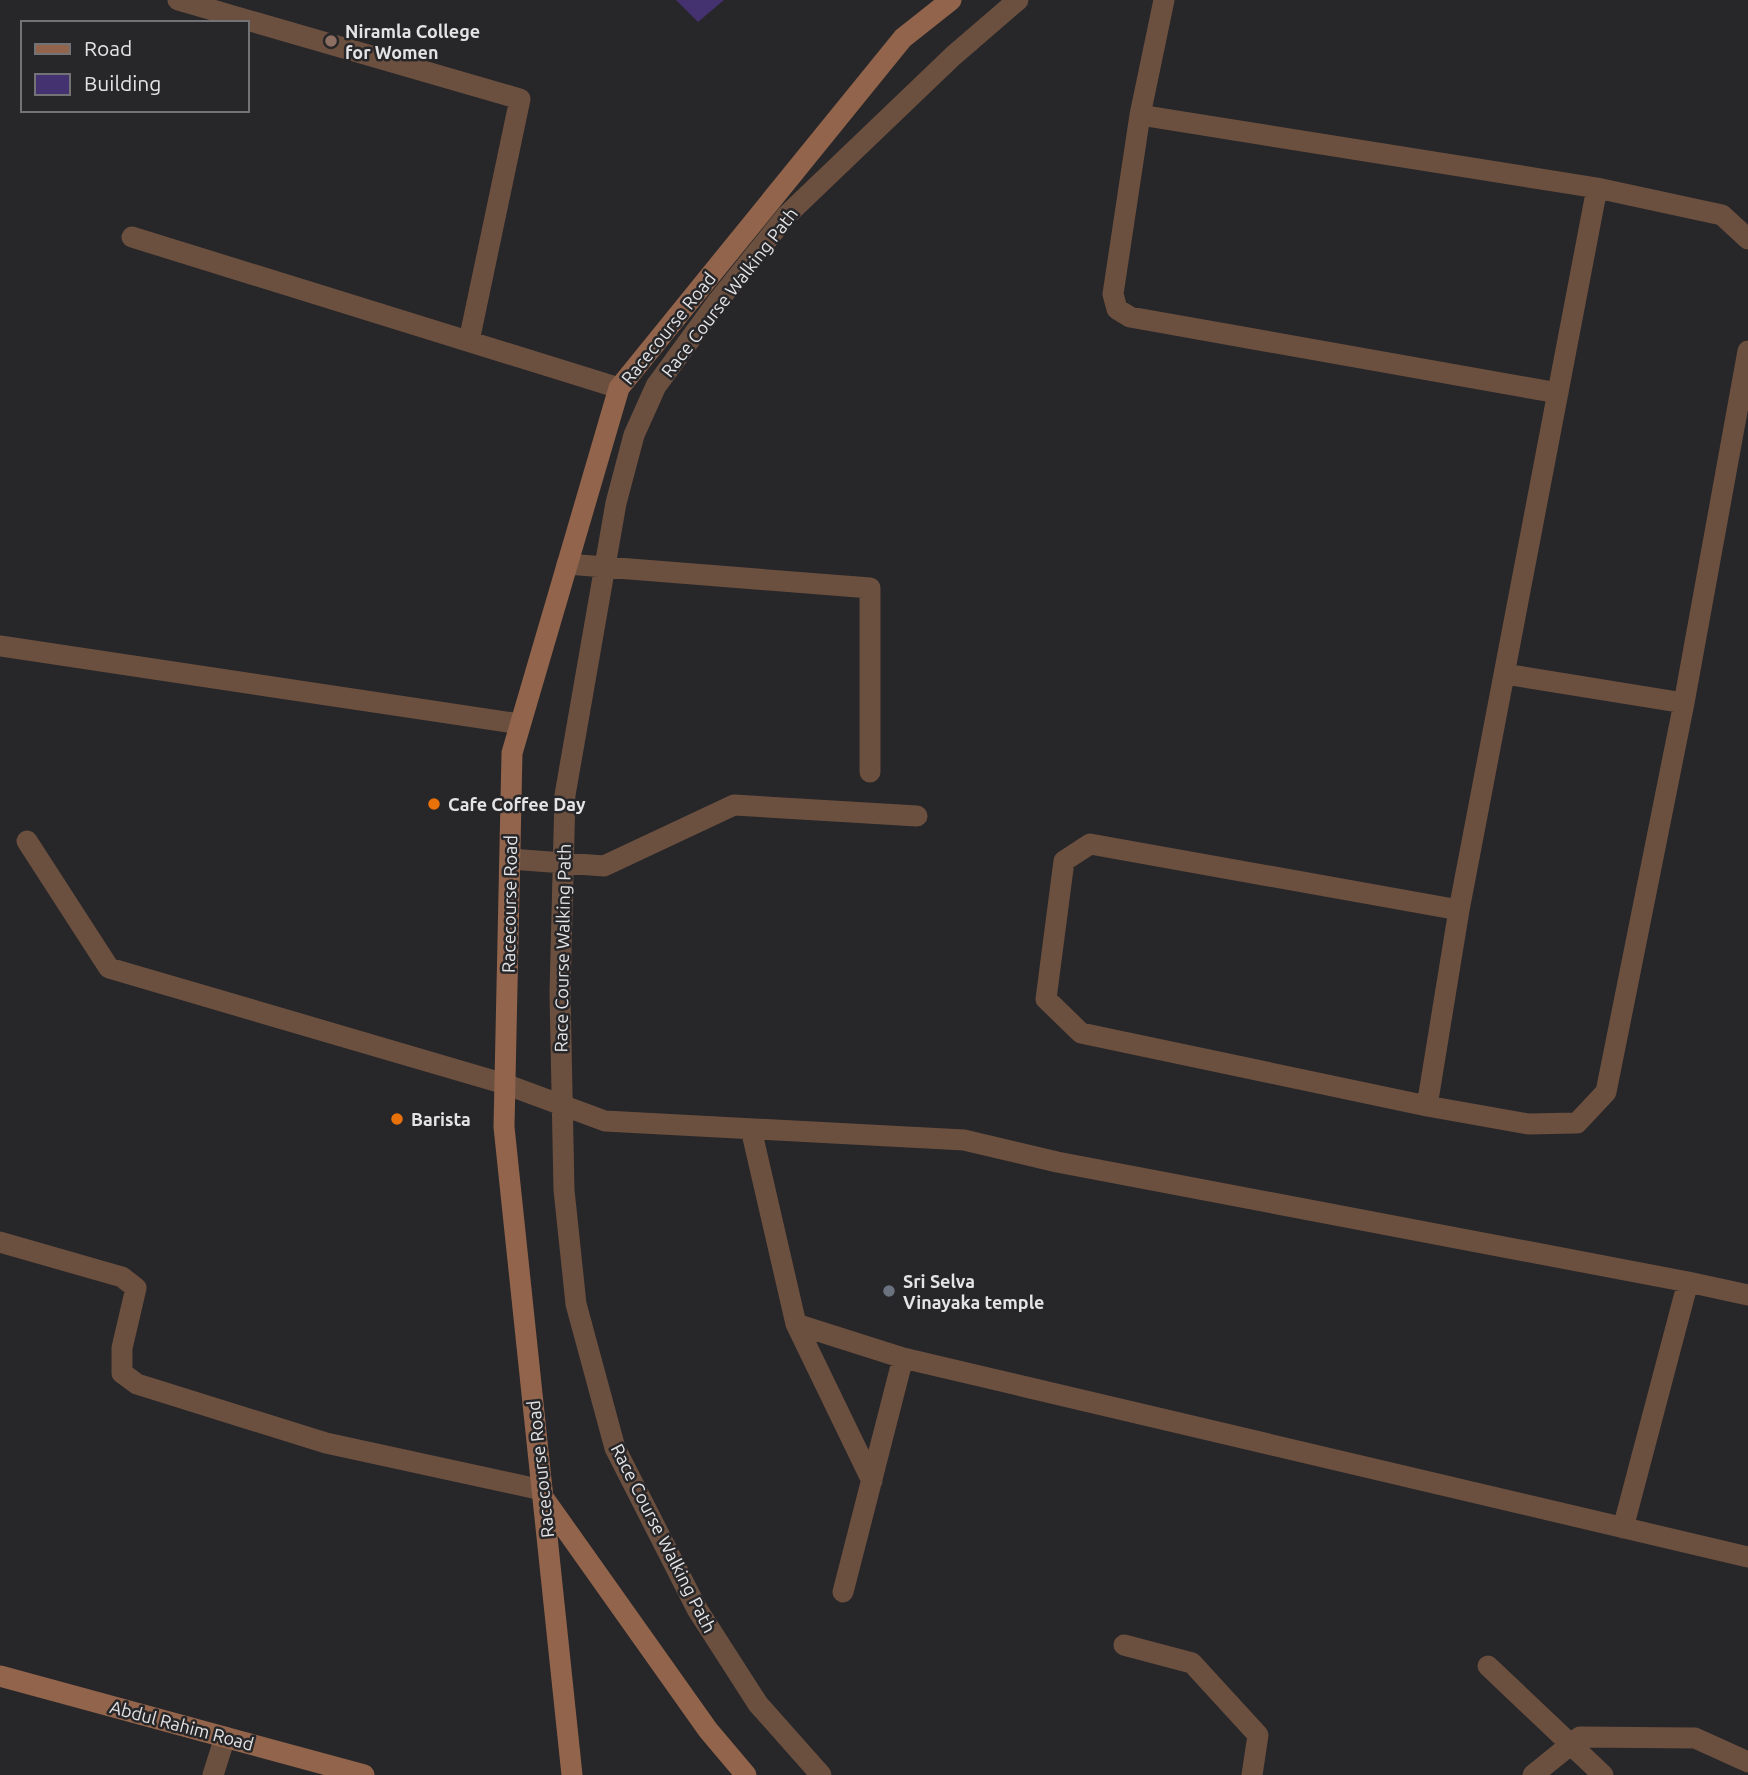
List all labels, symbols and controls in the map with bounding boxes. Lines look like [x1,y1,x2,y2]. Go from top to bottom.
legend [21,21,248,112]
place label: Niramla College for Women [345,21,480,62]
marker: Niramla College for Women [323,33,339,49]
text: Road [84,36,132,60]
text: Building [84,71,161,95]
street label: Race Course Walking Path [657,203,801,381]
street label: Racecourse Road [617,268,719,388]
place label: Cafe Coffee Day [448,794,586,814]
marker: Cafe Coffee Day [426,796,442,812]
street label: Racecourse Road [498,835,520,973]
street label: Race Course Walking Path [550,843,574,1053]
place label: Barista [411,1109,471,1129]
marker: Barista [389,1111,405,1127]
place label: Sri Selva Vinayaka temple [903,1271,1044,1312]
marker: Sri Selva Vinayaka temple [881,1283,897,1299]
street label: Racecourse Road [523,1399,557,1539]
street label: Race Course Walking Path [608,1440,720,1636]
street label: Abdul Rahim Road [108,1696,256,1754]

